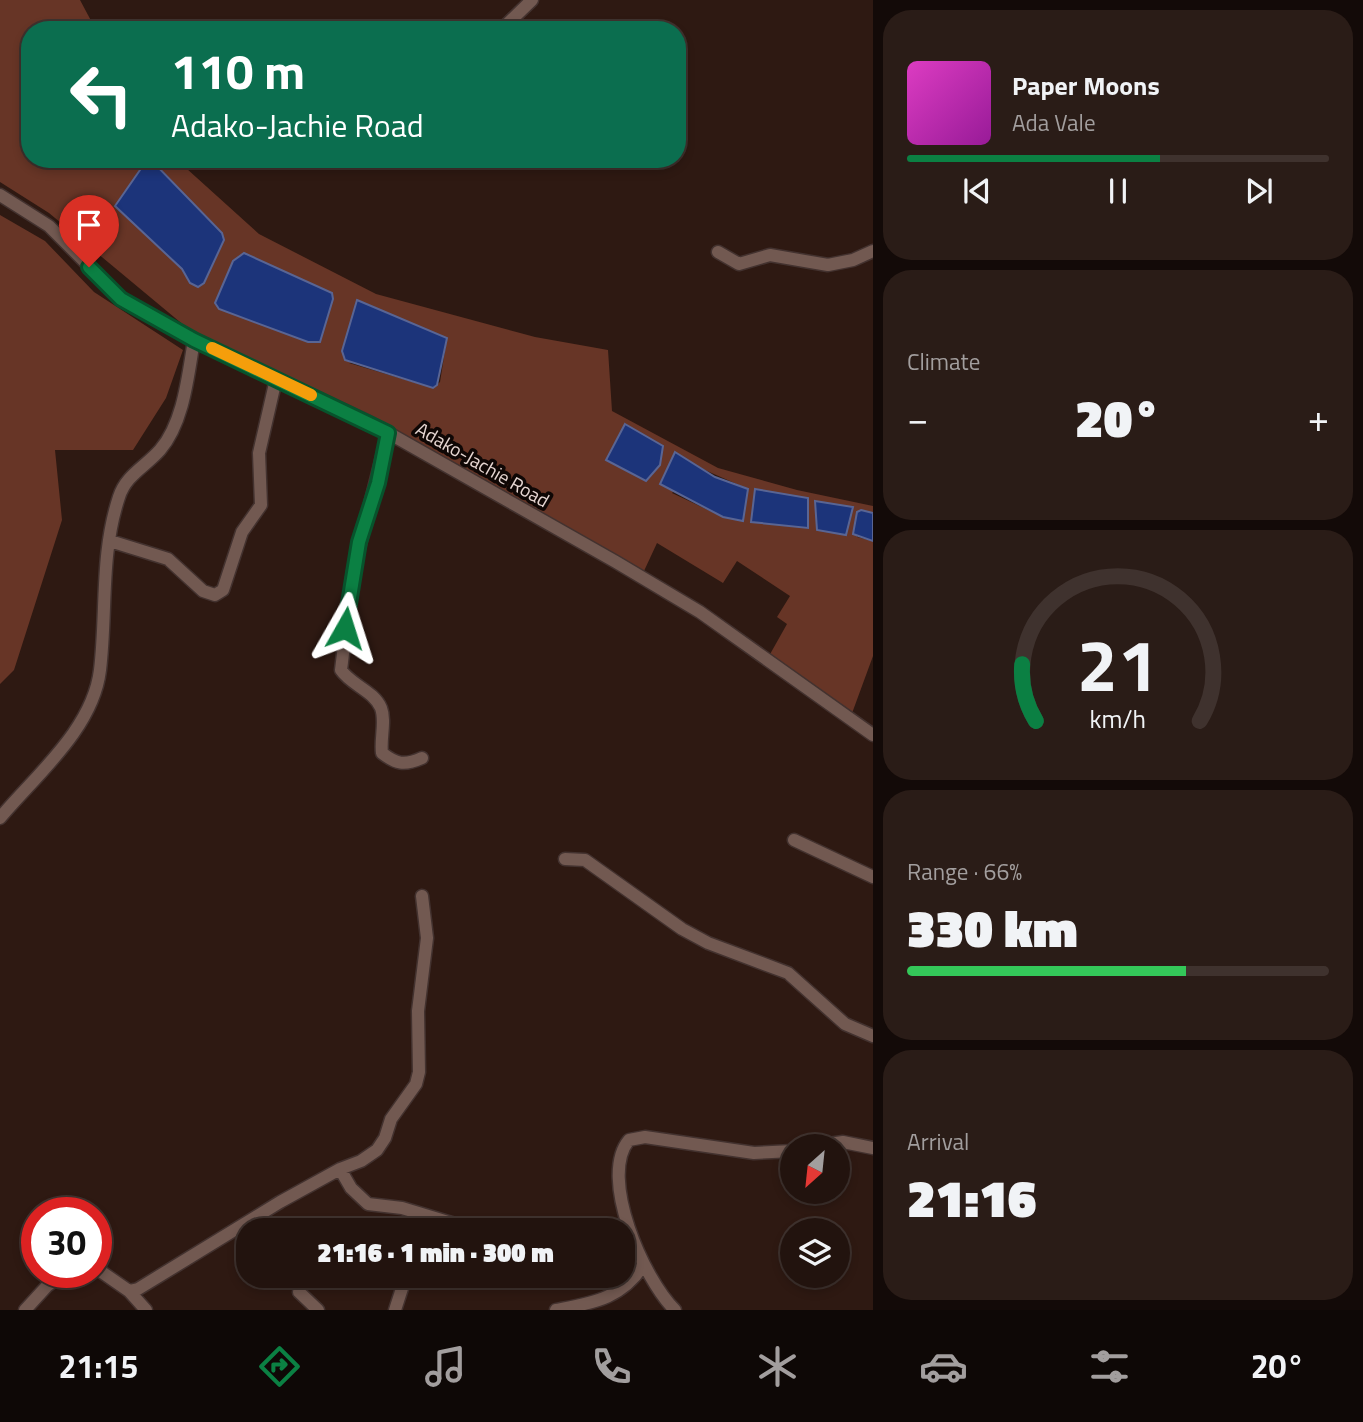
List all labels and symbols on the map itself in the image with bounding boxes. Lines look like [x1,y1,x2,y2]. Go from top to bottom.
pin [59,195,119,267]
street label: Adako-Jachie Road [411,414,555,514]
position arrow [308,591,382,665]
north arrow [780,1134,850,1204]
speed limit sign: 30 [21,1197,112,1288]

